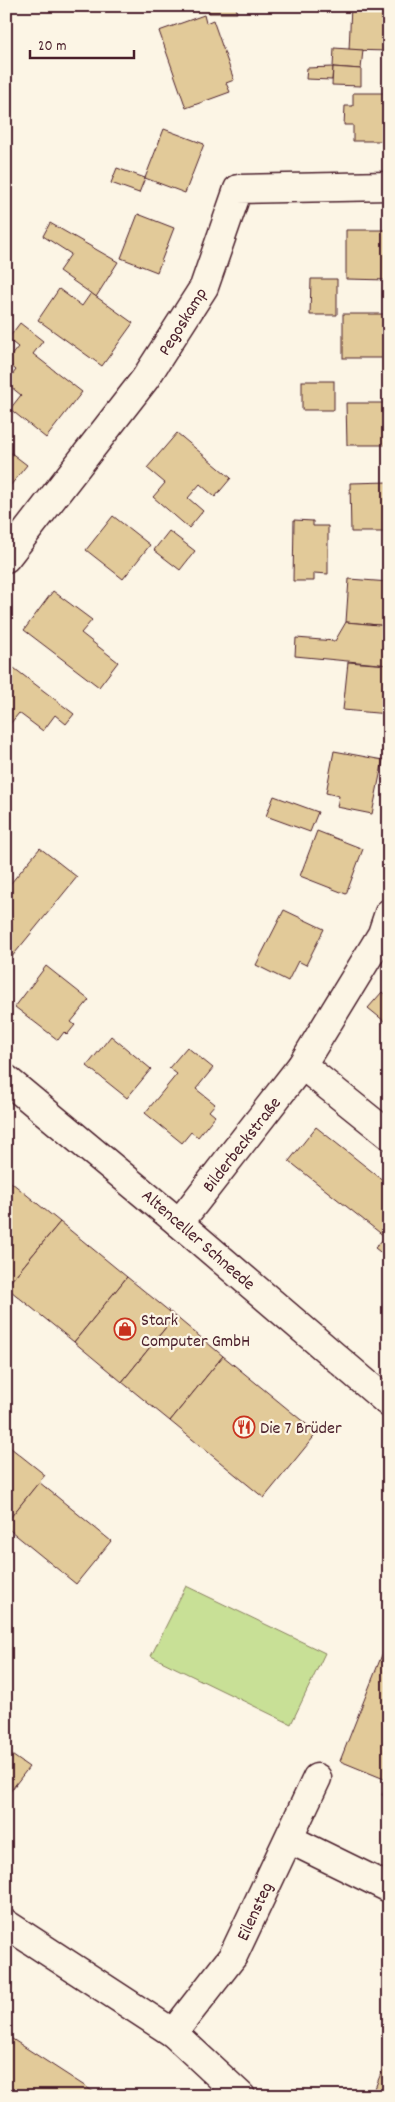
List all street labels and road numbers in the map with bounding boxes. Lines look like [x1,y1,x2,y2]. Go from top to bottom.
street label: Pegoskamp [153,283,215,361]
street label: Bilderbeckstraße [198,1092,288,1199]
street label: Altenceller Schneede [135,1184,260,1297]
street label: Eilensteg [232,1879,281,1945]

